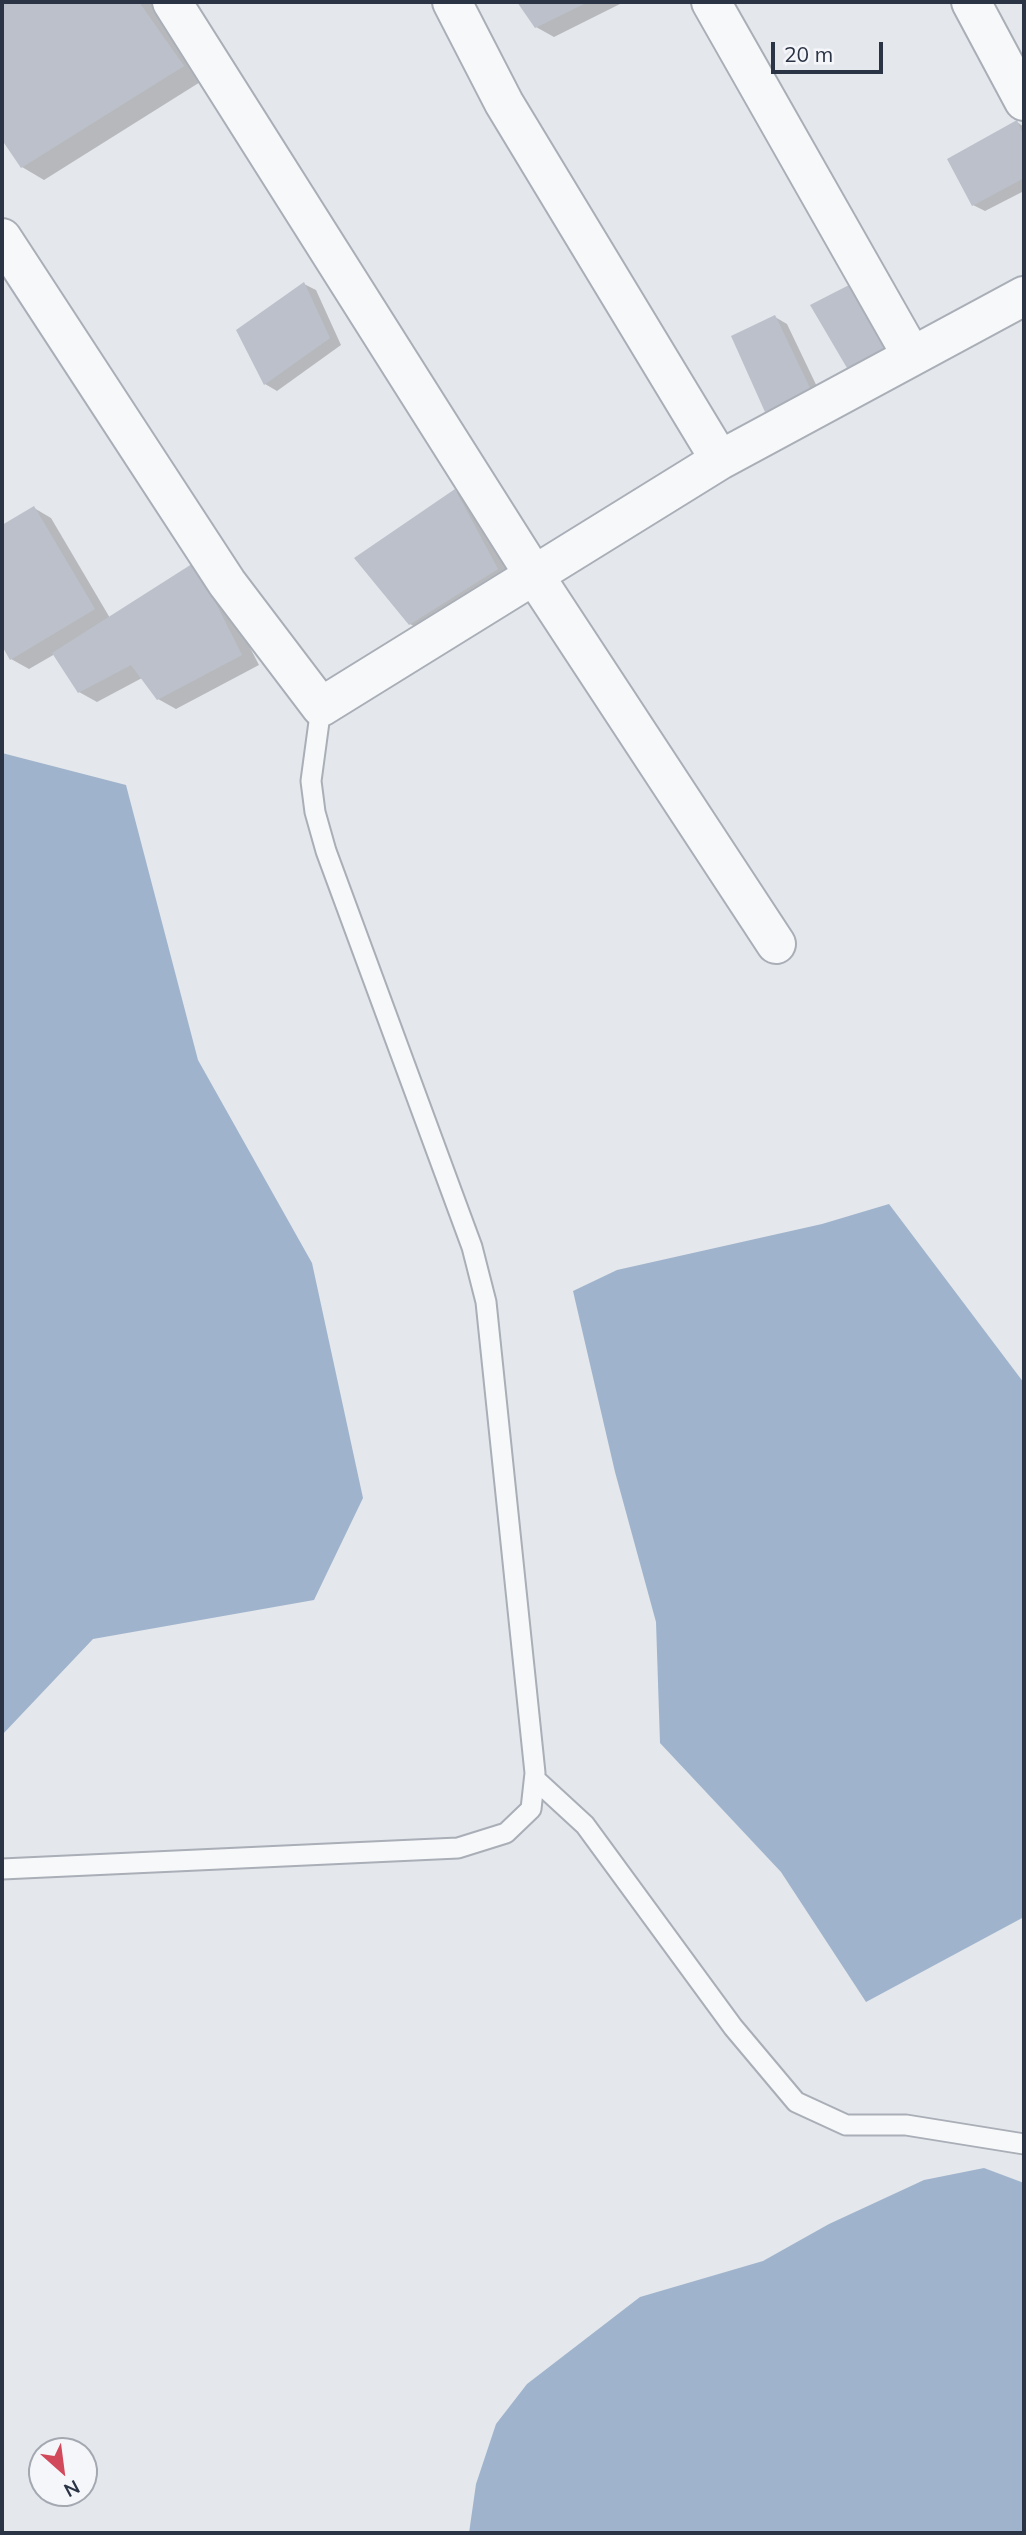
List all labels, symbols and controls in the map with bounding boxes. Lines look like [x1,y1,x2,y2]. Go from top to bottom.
scale bar [774,28,886,72]
text: 20 m [784,41,833,67]
north arrow [28,2437,98,2507]
text: N [60,2475,84,2503]

